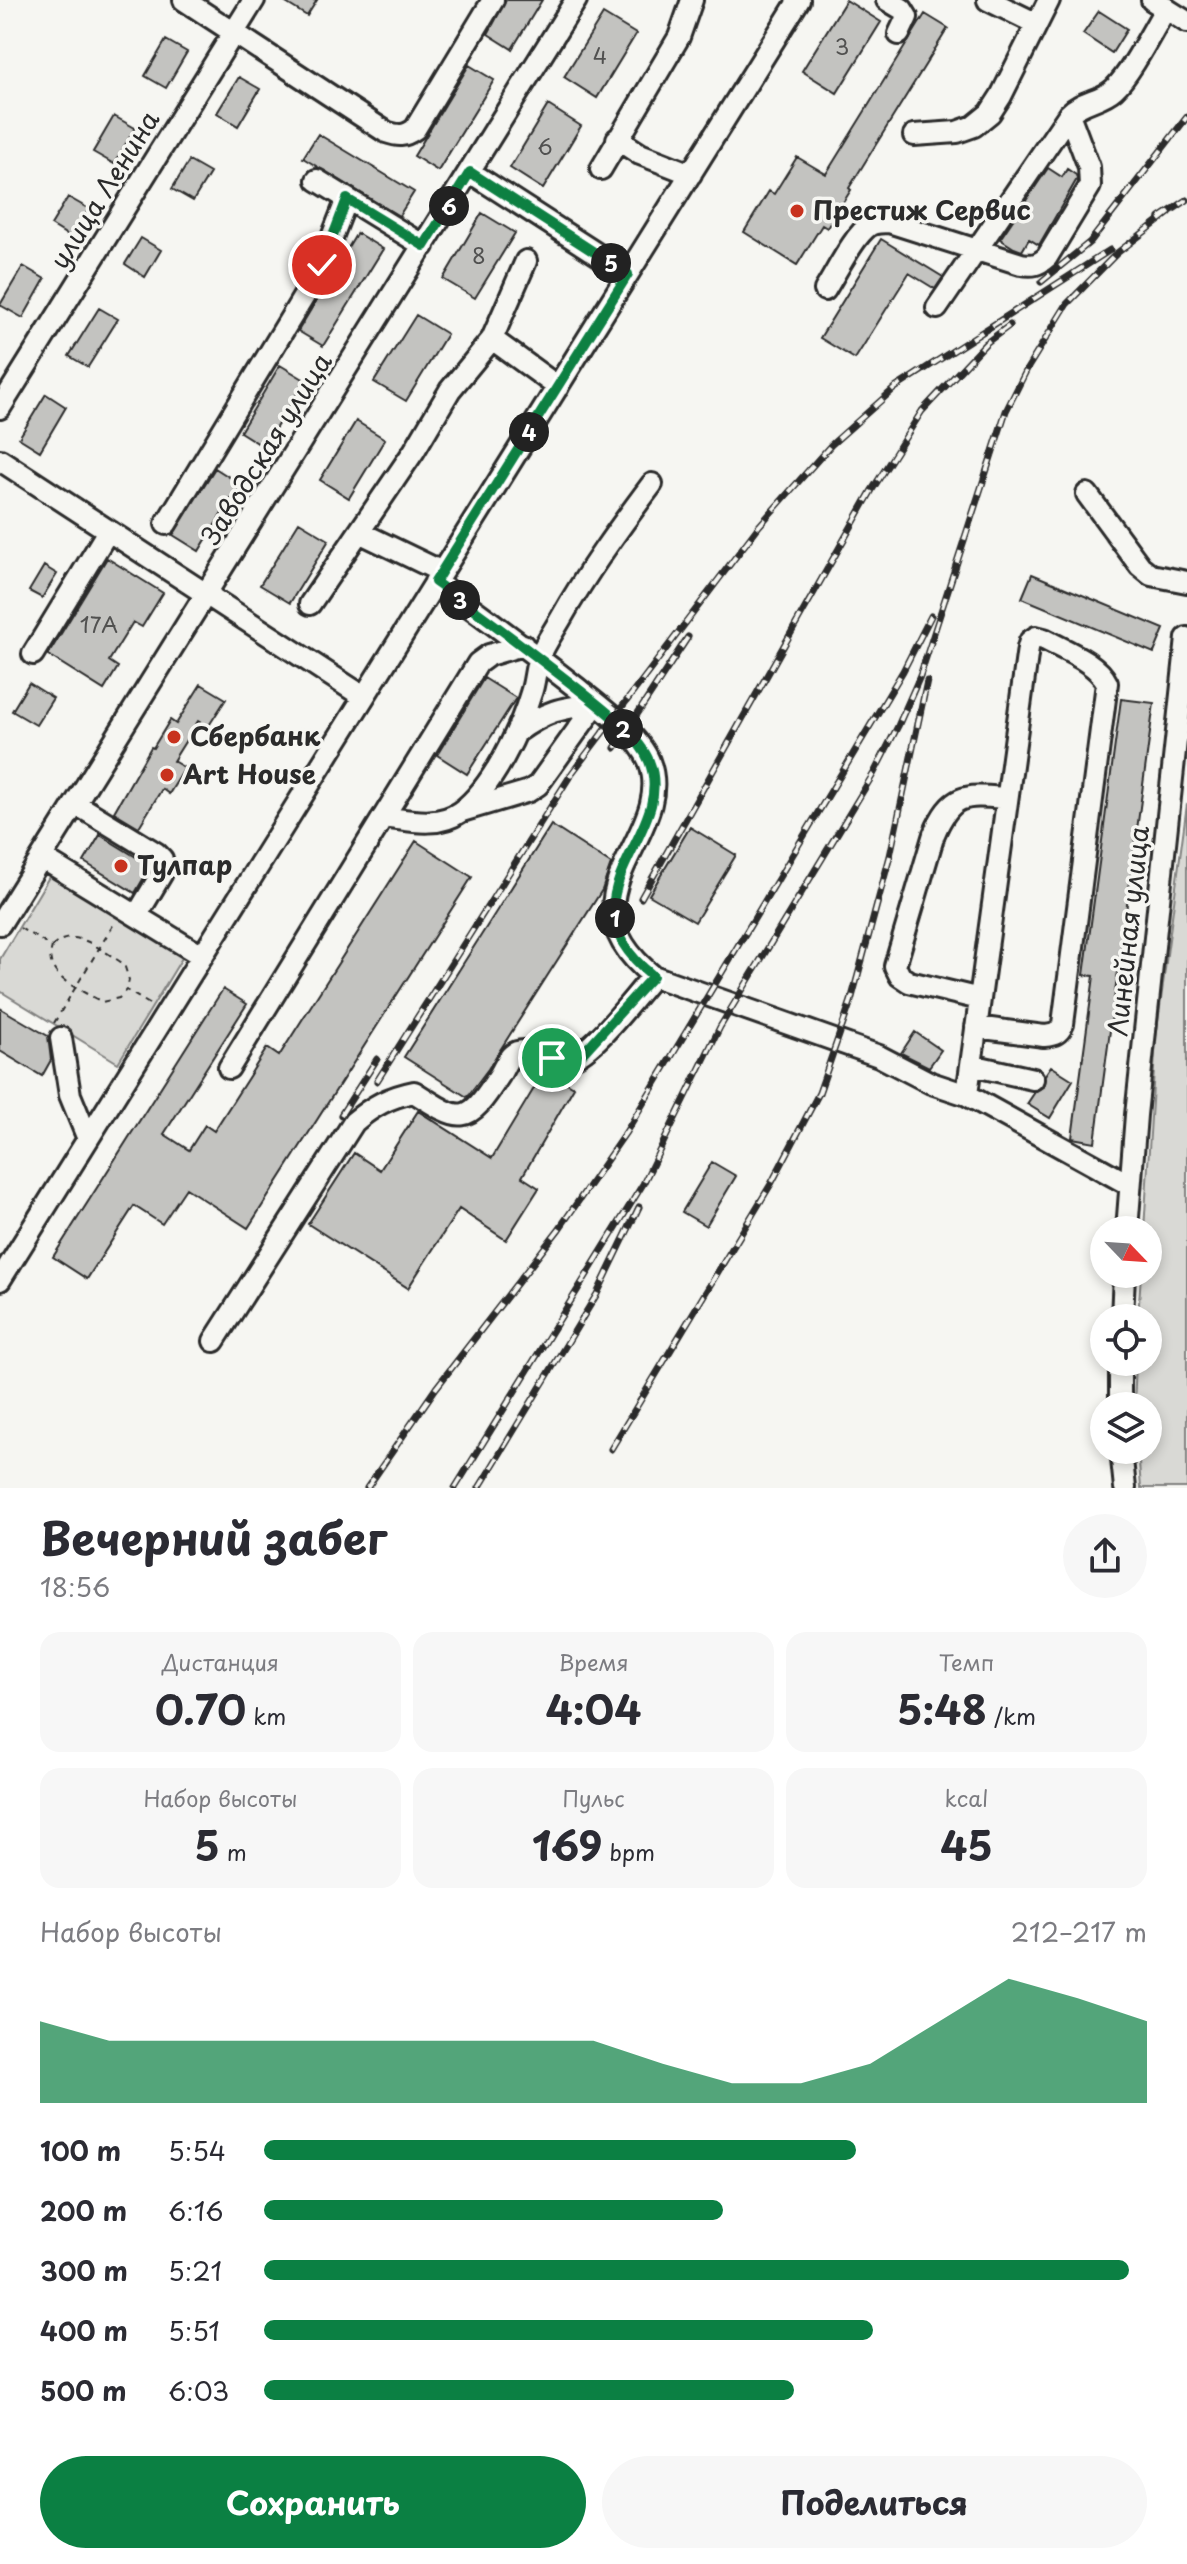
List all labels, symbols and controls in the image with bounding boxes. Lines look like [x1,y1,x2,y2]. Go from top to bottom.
house number: 3 [835,29,849,62]
house number: 4 [593,38,607,71]
street label: улица Ленина [39,102,168,276]
house number: 6 [537,129,553,162]
pin: 6 [429,186,469,226]
text: 6 [441,189,457,222]
place label: Престиж Сервис [813,190,1031,229]
marker: Престиж Сервис [788,202,806,220]
pin [288,231,356,299]
house number: 8 [472,238,486,271]
icon: check [300,243,344,287]
pin: 5 [591,243,631,283]
text: 5 [604,246,618,279]
street label: Заводская улица [191,344,341,552]
pin: 4 [509,412,549,452]
text: 4 [522,415,536,448]
pin: 3 [440,580,480,620]
text: 3 [453,583,467,616]
house number: 17А [80,607,118,640]
pin: 2 [603,709,643,749]
text: 2 [615,712,631,745]
place label: Сбербанк [190,716,321,755]
marker: Сбербанк [165,728,183,746]
place label: Art House [182,754,316,793]
marker: Art House [158,766,176,784]
street label: Линейная улица [1097,823,1158,1038]
place label: Тулпар [137,845,232,884]
marker: Тулпар [112,857,130,875]
pin: 1 [595,898,635,938]
text: 1 [610,901,620,934]
pin [518,1024,586,1092]
icon: arrive [530,1036,574,1080]
north arrow [1090,1216,1162,1288]
map controls [1090,1216,1162,1464]
button: locate [1090,1304,1162,1376]
button: layers [1090,1392,1162,1464]
text: Вечерний забег [40,1504,387,1570]
button: share [1063,1514,1147,1598]
text: 18:56 [40,1567,110,1606]
text: Дистанция [162,1645,279,1678]
text: Время [558,1645,629,1678]
text: Темп [939,1645,994,1678]
text: 0.70 [155,1678,246,1739]
text: 4:04 [546,1678,641,1739]
text: 5:48 [897,1678,987,1739]
text: km [246,1699,286,1732]
text: /km [987,1699,1036,1732]
text: Набор высоты [143,1781,298,1814]
text: Пульс [562,1781,625,1814]
text: kcal [945,1781,988,1814]
text: 5 [194,1814,220,1875]
text: 169 [532,1814,602,1875]
text: 45 [940,1814,993,1875]
text: m [220,1835,247,1868]
text: bpm [602,1835,655,1868]
text: Набор высоты [40,1912,222,1951]
text: 212–217 m [1011,1912,1147,1951]
text: 100 m [40,2131,121,2170]
text: 5:54 [168,2131,226,2170]
text: 200 m [40,2191,127,2230]
text: 6:16 [168,2191,224,2230]
text: 300 m [40,2251,128,2290]
text: 5:21 [168,2251,222,2290]
text: 400 m [40,2311,128,2350]
text: 5:51 [168,2311,220,2350]
text: 500 m [40,2371,126,2410]
text: 6:03 [168,2371,229,2410]
button: Сохранить [40,2456,586,2548]
button: Поделиться [602,2456,1147,2548]

